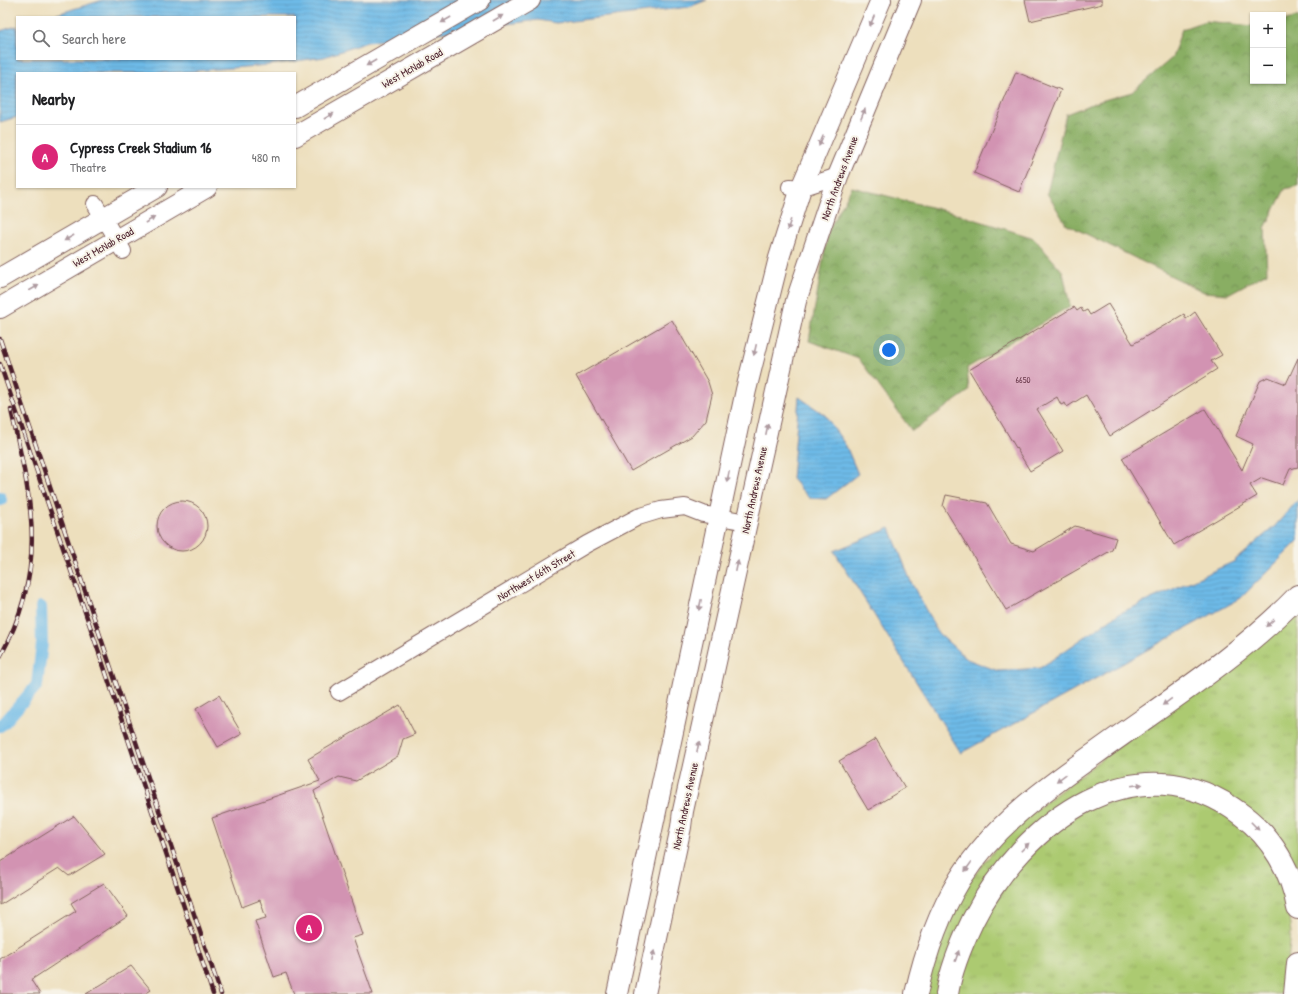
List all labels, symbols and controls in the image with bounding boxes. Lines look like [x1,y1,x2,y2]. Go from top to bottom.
map controls [1250,12,1286,84]
button: + [1250,12,1286,48]
one-way arrow [492,15,504,22]
one-way arrow [869,15,875,26]
search box [16,16,296,60]
one-way arrow [440,16,452,23]
icon: search [30,27,52,49]
text: Search here [62,28,126,49]
street label: West McNab Road [379,45,445,91]
button: − [1250,48,1286,84]
one-way arrow [365,60,377,67]
text: Nearby [32,87,75,110]
one-way arrow [860,109,866,120]
one-way arrow [323,113,335,120]
street label: North Andrews Avenue [817,133,861,222]
one-way arrow [818,136,824,147]
text: Cypress Creek Stadium 16 [70,137,212,158]
text: A [42,148,48,166]
text: 480 m [252,148,280,166]
text: Theatre [70,158,106,176]
one-way arrow [144,217,156,224]
one-way arrow [786,219,792,231]
street label: West McNab Road [70,224,136,270]
one-way arrow [63,234,75,241]
one-way arrow [28,284,40,291]
your location [879,340,899,360]
one-way arrow [752,344,758,357]
house number: 6650 [1015,374,1031,386]
one-way arrow [764,423,770,435]
street label: North Andrews Avenue [738,445,770,535]
one-way arrow [724,471,730,484]
street label: Northwest 66th Street [495,546,578,604]
one-way arrow [735,559,741,572]
one-way arrow [697,598,703,611]
one-way arrow [1265,618,1275,628]
one-way arrow [1162,698,1172,706]
one-way arrow [695,740,701,753]
street label: North Andrews Avenue [669,761,701,851]
one-way arrow [1056,774,1067,782]
one-way arrow [1131,782,1143,788]
one-way arrow [1250,821,1260,831]
one-way arrow [1020,842,1030,852]
one-way arrow [964,862,972,873]
pin: A [296,913,322,943]
one-way arrow [651,950,657,962]
one-way arrow [955,950,961,962]

